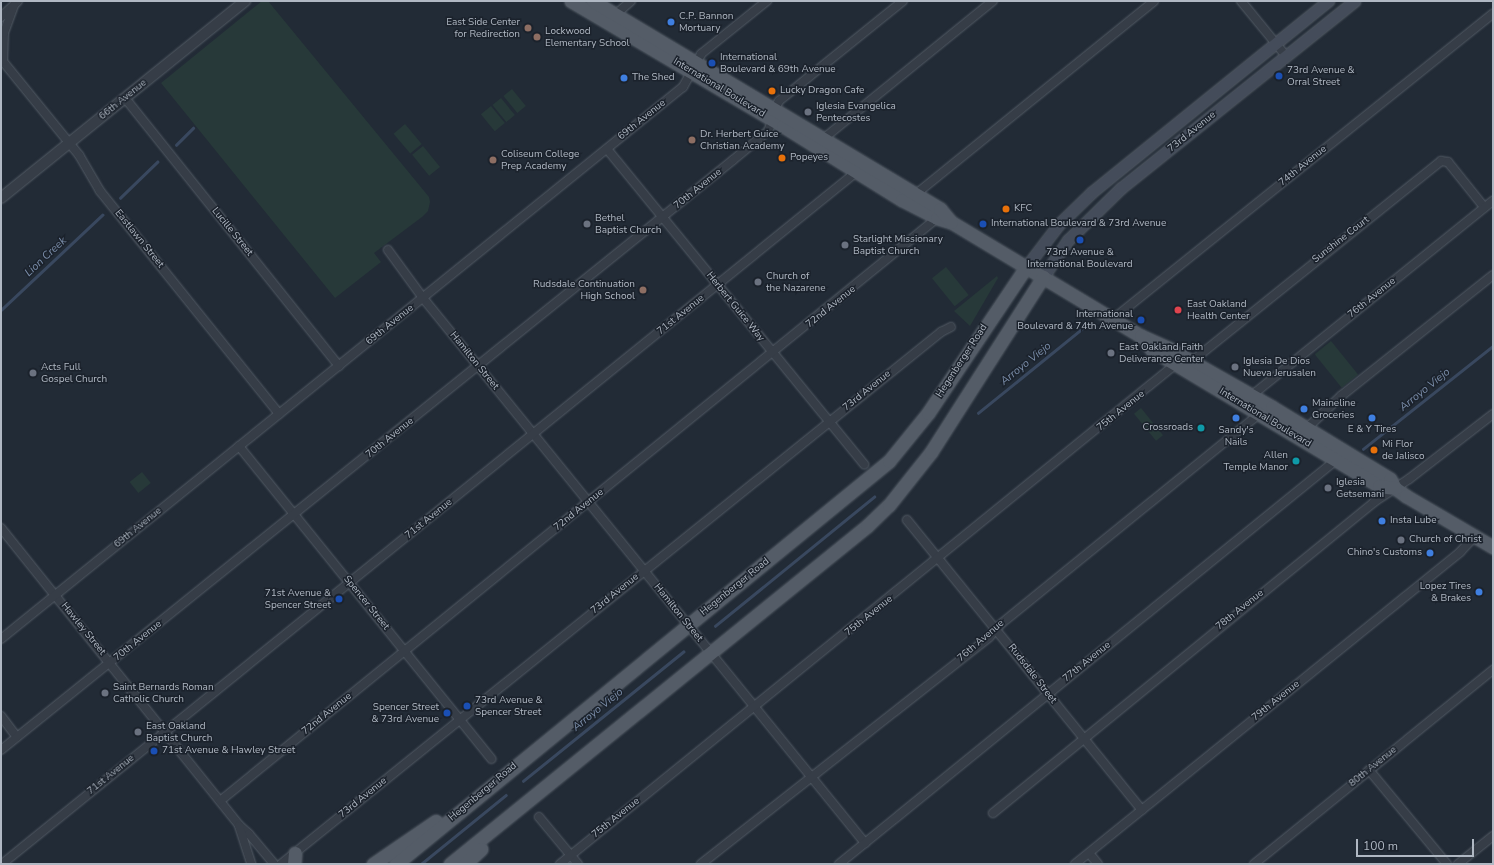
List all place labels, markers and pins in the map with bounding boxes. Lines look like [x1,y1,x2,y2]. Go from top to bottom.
place label: C.P. Bannon Mortuary [679,10,733,34]
place label: East Side Center for Redirection [446,16,520,40]
marker: C.P. Bannon Mortuary [666,17,676,27]
marker: East Side Center for Redirection [523,23,533,33]
place label: Lockwood Elementary School [545,25,630,48]
marker: Lockwood Elementary School [532,32,542,42]
place label: International Boulevard & 69th Avenue [720,51,836,74]
marker: International Boulevard & 69th Avenue [707,58,717,68]
place label: 73rd Avenue & Orral Street [1287,64,1354,88]
marker: 73rd Avenue & Orral Street [1274,71,1284,81]
place label: The Shed [632,72,675,84]
marker: The Shed [619,73,629,83]
place label: Lucky Dragon Cafe [780,85,864,97]
marker: Lucky Dragon Cafe [767,86,777,96]
place label: Iglesia Evangelica Pentecostes [816,100,896,124]
marker: Iglesia Evangelica Pentecostes [803,107,813,117]
place label: Dr. Herbert Guice Christian Academy [700,128,784,152]
marker: Dr. Herbert Guice Christian Academy [687,135,697,145]
place label: Coliseum College Prep Academy [501,148,579,172]
place label: Popeyes [790,152,828,164]
marker: Popeyes [777,153,787,163]
marker: Coliseum College Prep Academy [488,155,498,165]
place label: KFC [1014,203,1032,215]
marker: KFC [1001,204,1011,214]
place label: Bethel Baptist Church [595,212,661,236]
place label: International Boulevard & 73rd Avenue [991,218,1166,230]
marker: Bethel Baptist Church [582,219,592,229]
marker: International Boulevard & 73rd Avenue [978,219,988,229]
place label: Starlight Missionary Baptist Church [853,233,943,256]
marker: 73rd Avenue & International Boulevard [1075,235,1085,245]
marker: Starlight Missionary Baptist Church [840,240,850,250]
place label: 73rd Avenue & International Boulevard [1027,246,1133,270]
place label: Church of the Nazarene [766,270,825,294]
marker: Church of the Nazarene [753,277,763,287]
place label: Rudsdale Continuation High School [533,278,635,302]
marker: Rudsdale Continuation High School [638,285,648,295]
place label: East Oakland Health Center [1187,298,1250,322]
marker: East Oakland Health Center [1172,304,1184,316]
place label: International Boulevard & 74th Avenue [1017,308,1133,332]
marker: International Boulevard & 74th Avenue [1136,315,1146,325]
place label: East Oakland Faith Deliverance Center [1119,341,1204,364]
marker: East Oakland Faith Deliverance Center [1106,348,1116,358]
place label: Iglesia De Dios Nueva Jerusalen [1243,355,1316,378]
place label: Acts Full Gospel Church [41,361,107,384]
marker: Iglesia De Dios Nueva Jerusalen [1230,362,1240,372]
marker: Acts Full Gospel Church [28,368,38,378]
place label: Maineline Groceries [1312,397,1355,420]
marker: Maineline Groceries [1299,404,1309,414]
marker: Sandy's Nails [1231,413,1241,423]
marker: E & Y Tires [1367,413,1377,423]
place label: Crossroads [1143,422,1193,434]
marker: Crossroads [1196,423,1206,433]
place label: Sandy's Nails [1218,424,1254,448]
place label: E & Y Tires [1348,424,1396,436]
place label: Mi Flor de Jalisco [1382,438,1424,462]
marker: Mi Flor de Jalisco [1369,445,1379,455]
place label: Allen Temple Manor [1224,449,1288,472]
marker: Allen Temple Manor [1291,456,1301,466]
place label: Iglesia Getsemani [1336,476,1384,500]
marker: Iglesia Getsemani [1323,483,1333,493]
place label: Insta Lube [1390,515,1436,527]
marker: Insta Lube [1377,516,1387,526]
place label: Church of Christ [1409,534,1481,546]
marker: Church of Christ [1396,535,1406,545]
place label: Chino's Customs [1347,547,1422,559]
marker: Chino's Customs [1425,548,1435,558]
place label: Lopez Tires & Brakes [1420,580,1471,604]
place label: 71st Avenue & Spencer Street [265,587,331,610]
marker: Lopez Tires & Brakes [1474,587,1484,597]
marker: 71st Avenue & Spencer Street [334,594,344,604]
place label: Saint Bernards Roman Catholic Church [113,681,214,704]
marker: Saint Bernards Roman Catholic Church [100,688,110,698]
place label: 73rd Avenue & Spencer Street [475,694,542,718]
place label: Spencer Street & 73rd Avenue [372,701,439,724]
marker: 73rd Avenue & Spencer Street [462,701,472,711]
marker: Spencer Street & 73rd Avenue [442,708,452,718]
place label: East Oakland Baptist Church [146,720,212,744]
marker: East Oakland Baptist Church [133,727,143,737]
place label: 71st Avenue & Hawley Street [162,745,295,757]
marker: 71st Avenue & Hawley Street [149,746,159,756]

